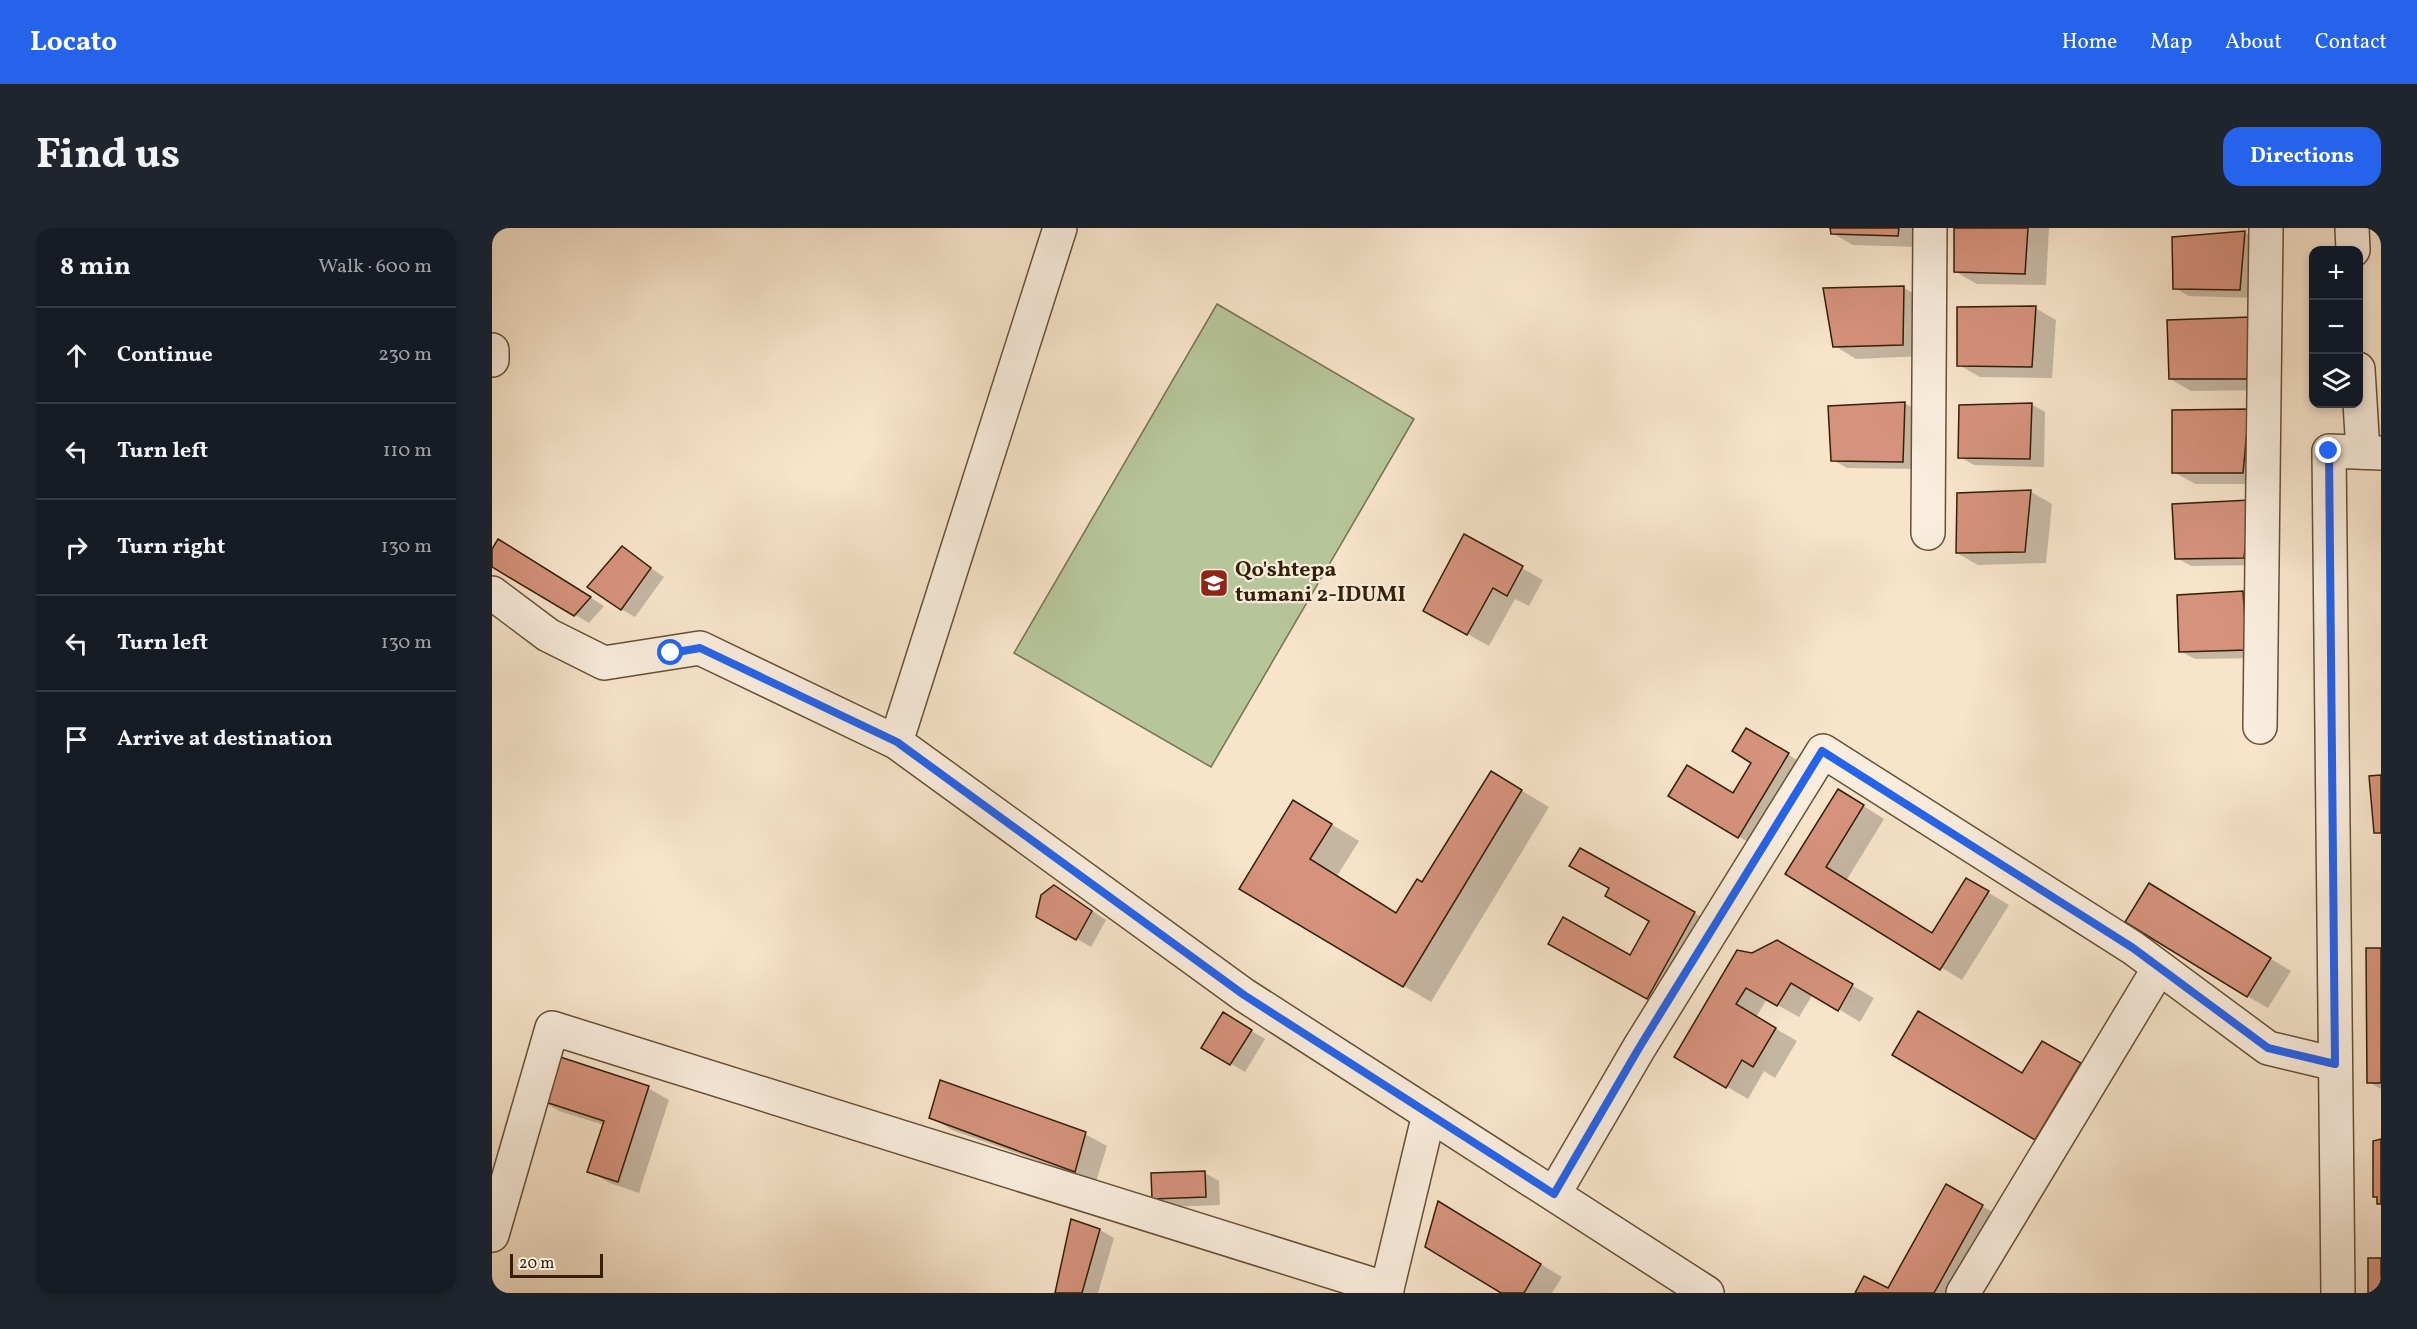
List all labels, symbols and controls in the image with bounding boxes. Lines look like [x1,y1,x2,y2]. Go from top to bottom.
text: Locato [30,23,117,62]
text: Home [2062,28,2117,57]
text: Map [2150,28,2192,57]
text: About [2225,28,2282,57]
text: Contact [2315,28,2387,57]
text: Find us [36,127,180,186]
button: Directions [2223,127,2381,186]
map controls [2309,246,2363,408]
button: + [2309,246,2363,300]
text: 8 min [60,249,131,285]
text: Walk · 600 m [318,253,432,281]
button: − [2309,300,2363,354]
icon: ahead [60,339,93,372]
text: Continue [117,340,213,371]
text: 230 m [378,341,432,369]
button: layers [2309,354,2363,408]
icon: left [60,435,93,468]
text: Turn left [117,436,208,467]
text: 110 m [383,437,432,465]
route end [2315,437,2341,463]
icon: right [60,531,93,564]
text: Turn right [117,532,225,563]
text: 130 m [381,533,432,561]
place label: Qo'shtepa tumani 2-IDUMI [1235,555,1406,611]
school or university icon: Qo'shtepa tumani 2-IDUMI [1198,567,1230,599]
icon: left [60,627,93,660]
text: Turn left [117,628,208,659]
text: 130 m [381,629,432,657]
route start [657,639,683,665]
icon: arrive [60,723,93,756]
text: Arrive at destination [117,724,333,755]
scale bar [510,1251,603,1278]
text: 20 m [519,1253,554,1275]

